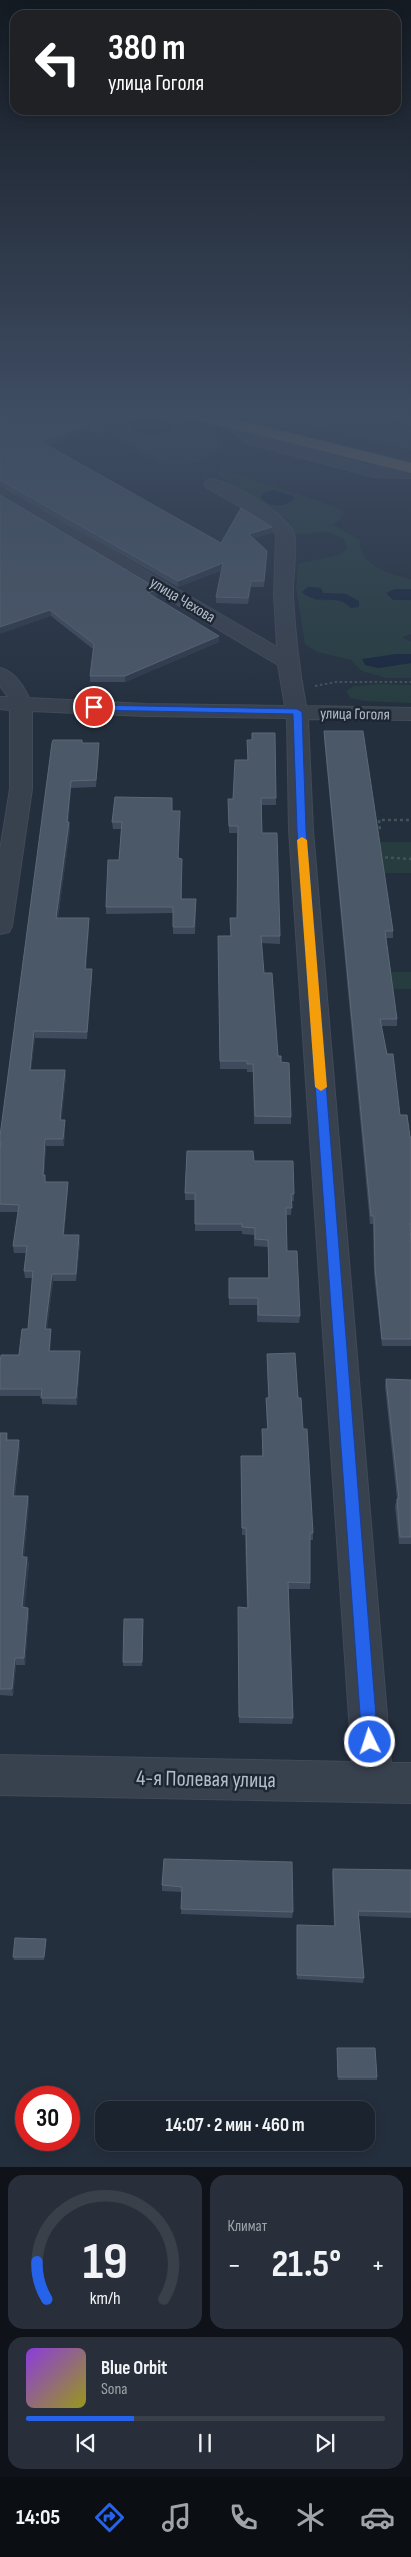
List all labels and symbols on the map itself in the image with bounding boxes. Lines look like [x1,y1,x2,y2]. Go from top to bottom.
street label: улица Чехова [146,573,218,627]
pin [73,686,115,728]
street label: улица Гоголя [320,704,390,725]
position arrow [343,1715,395,1767]
street label: 4-я Полевая улица [136,1765,276,1794]
speed limit sign: 30 [15,2086,80,2151]

